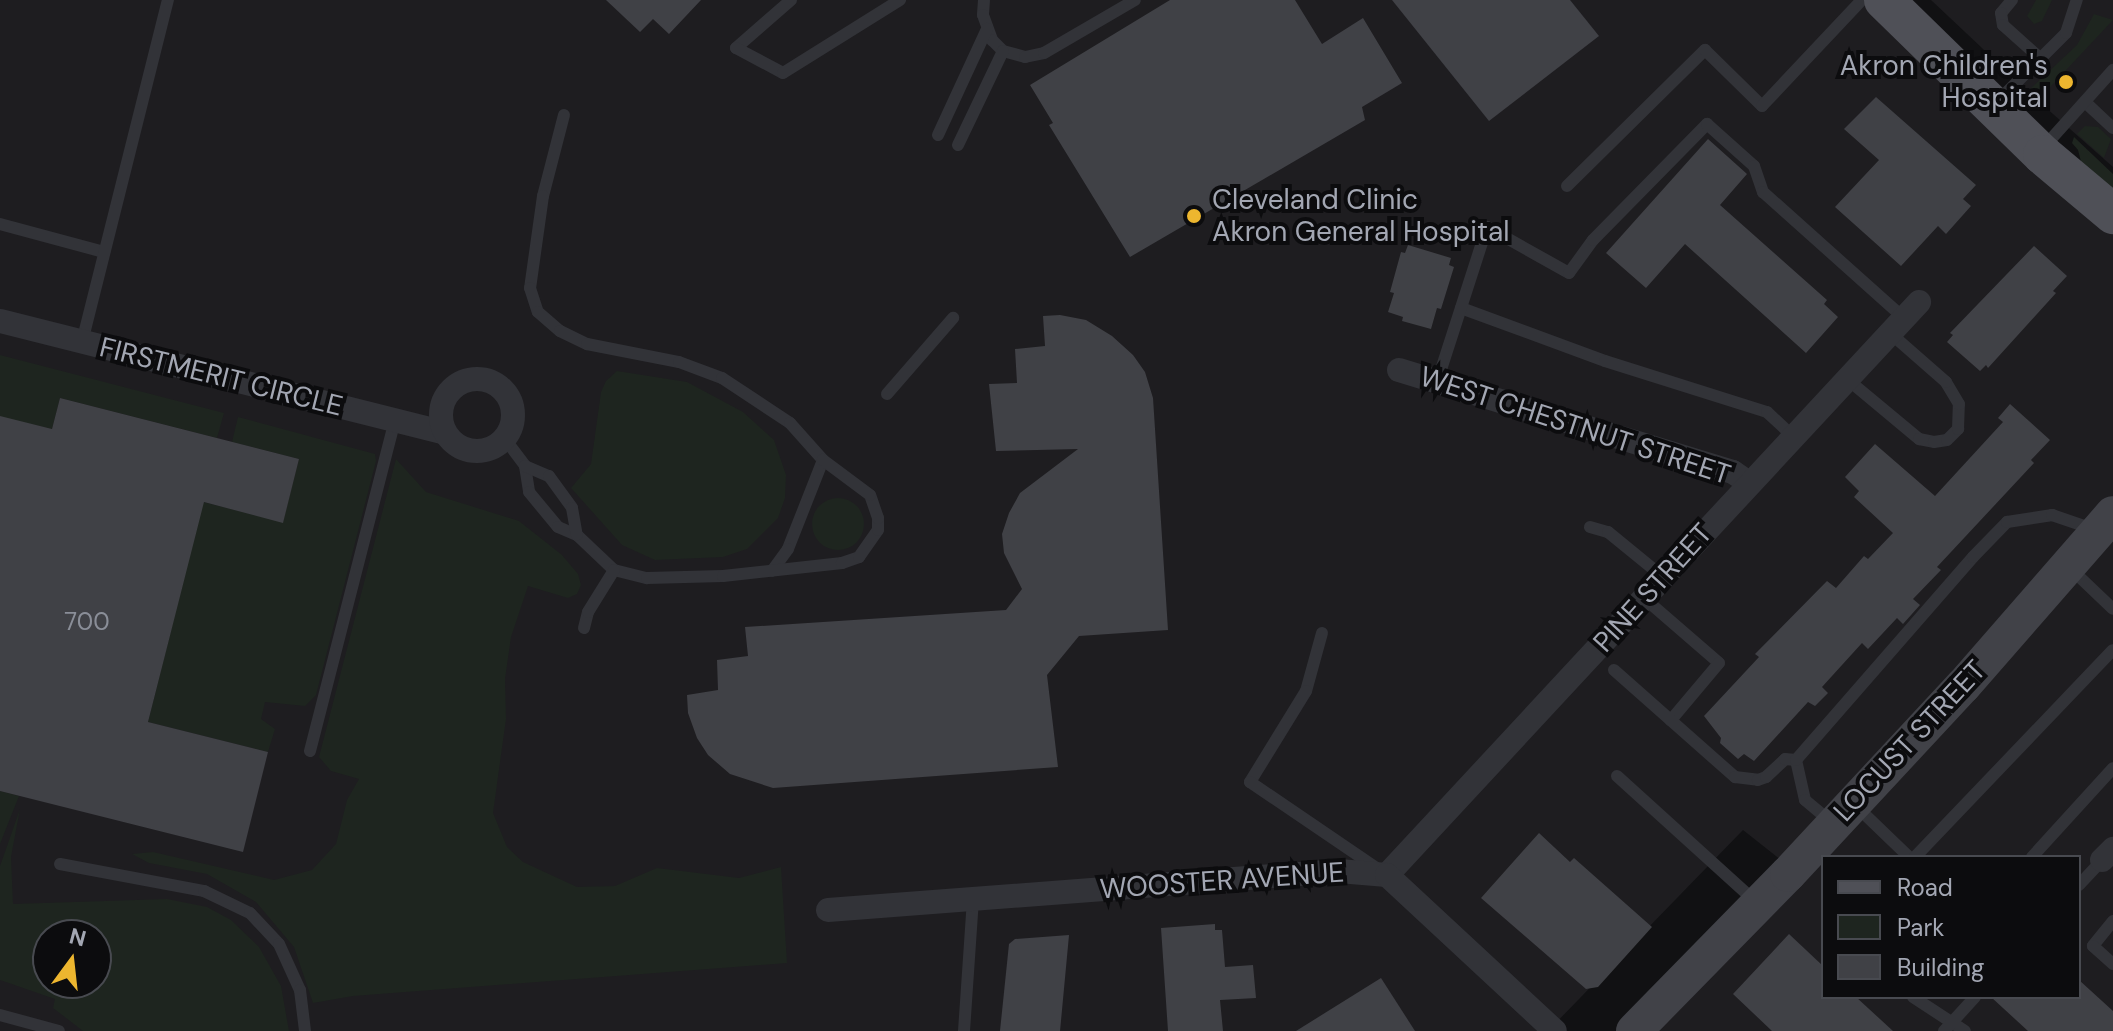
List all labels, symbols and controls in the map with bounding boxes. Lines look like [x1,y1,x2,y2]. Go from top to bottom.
place label: Akron Children's Hospital [1840,49,2048,115]
marker: Akron Children's Hospital [2055,71,2077,93]
place label: Cleveland Clinic Akron General Hospital [1212,183,1509,249]
marker: Cleveland Clinic Akron General Hospital [1183,205,1205,227]
street label: FIRSTMERIT CIRCLE [96,331,346,423]
street label: WEST CHESTNUT STREET [1415,360,1735,492]
street label: PINE STREET [1587,517,1719,659]
house number: 700 [64,608,110,636]
street label: LOCUST STREET [1827,654,1993,828]
legend [1821,855,2081,999]
street label: WOOSTER AVENUE [1099,856,1345,906]
text: Road [1897,872,1953,903]
text: Park [1897,912,1944,943]
north arrow [32,919,112,999]
text: N [66,921,89,953]
text: Building [1897,952,1984,983]

